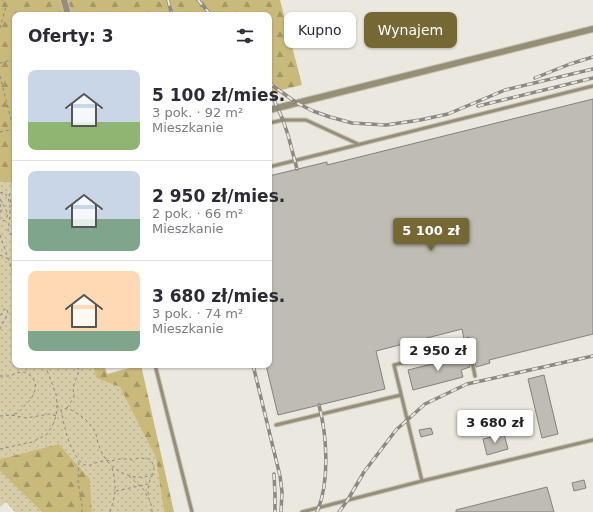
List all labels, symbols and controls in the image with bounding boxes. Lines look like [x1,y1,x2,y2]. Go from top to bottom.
chip: Kupno [284,12,356,48]
chip: Wynajem [364,12,457,48]
icon: filters [234,25,256,47]
text: Oferty: 3 [28,26,114,46]
text: 5 100 zł/mies. [152,85,285,105]
icon: home [60,86,108,134]
text: 3 pok. · 92 m² [152,105,243,120]
text: Mieszkanie [152,120,224,135]
text: 2 950 zł/mies. [152,186,285,206]
icon: home [60,187,108,235]
text: 2 pok. · 66 m² [152,206,243,221]
pin: 5 100 zł [390,218,472,252]
text: Mieszkanie [152,221,224,236]
text: 5 100 zł [402,223,460,238]
text: 3 680 zł/mies. [152,286,285,306]
icon: home [60,287,108,335]
text: 3 pok. · 74 m² [152,306,243,321]
text: Mieszkanie [152,321,224,336]
pin: 2 950 zł [397,338,479,372]
text: 2 950 zł [409,343,467,358]
pin: 3 680 zł [454,410,536,444]
text: 3 680 zł [466,415,524,430]

